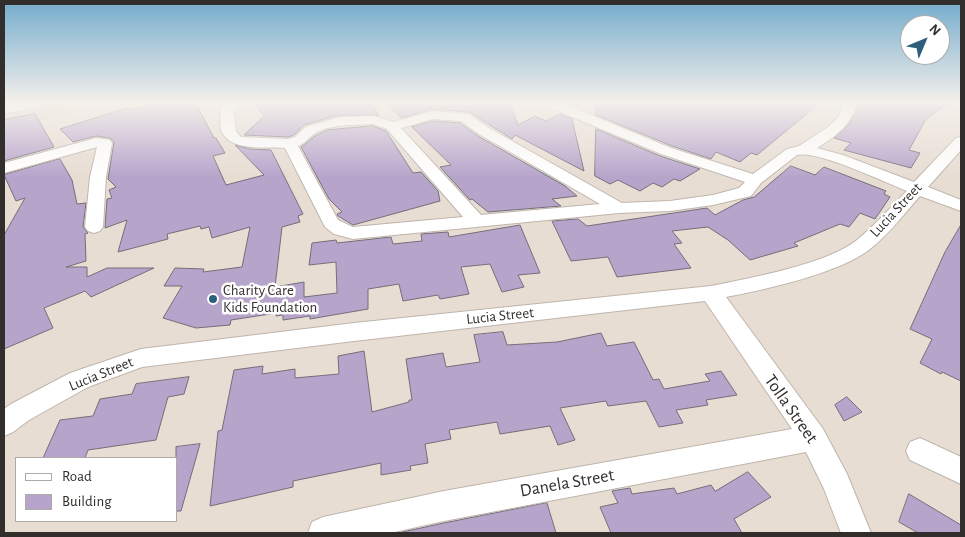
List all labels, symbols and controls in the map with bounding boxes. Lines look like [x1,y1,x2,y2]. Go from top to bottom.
north arrow [900,15,950,65]
text: N [927,22,943,38]
street label: Lucia Street [866,179,926,241]
place label: Charity Care Kids Foundation [223,281,317,316]
marker: Charity Care Kids Foundation [207,293,219,305]
street label: Lucia Street [465,303,535,329]
street label: Lucia Street [66,353,136,395]
street label: Tolla Street [759,370,823,448]
legend [15,457,178,522]
street label: Danela Street [518,464,616,502]
text: Road [62,469,92,484]
text: Building [62,494,112,509]

